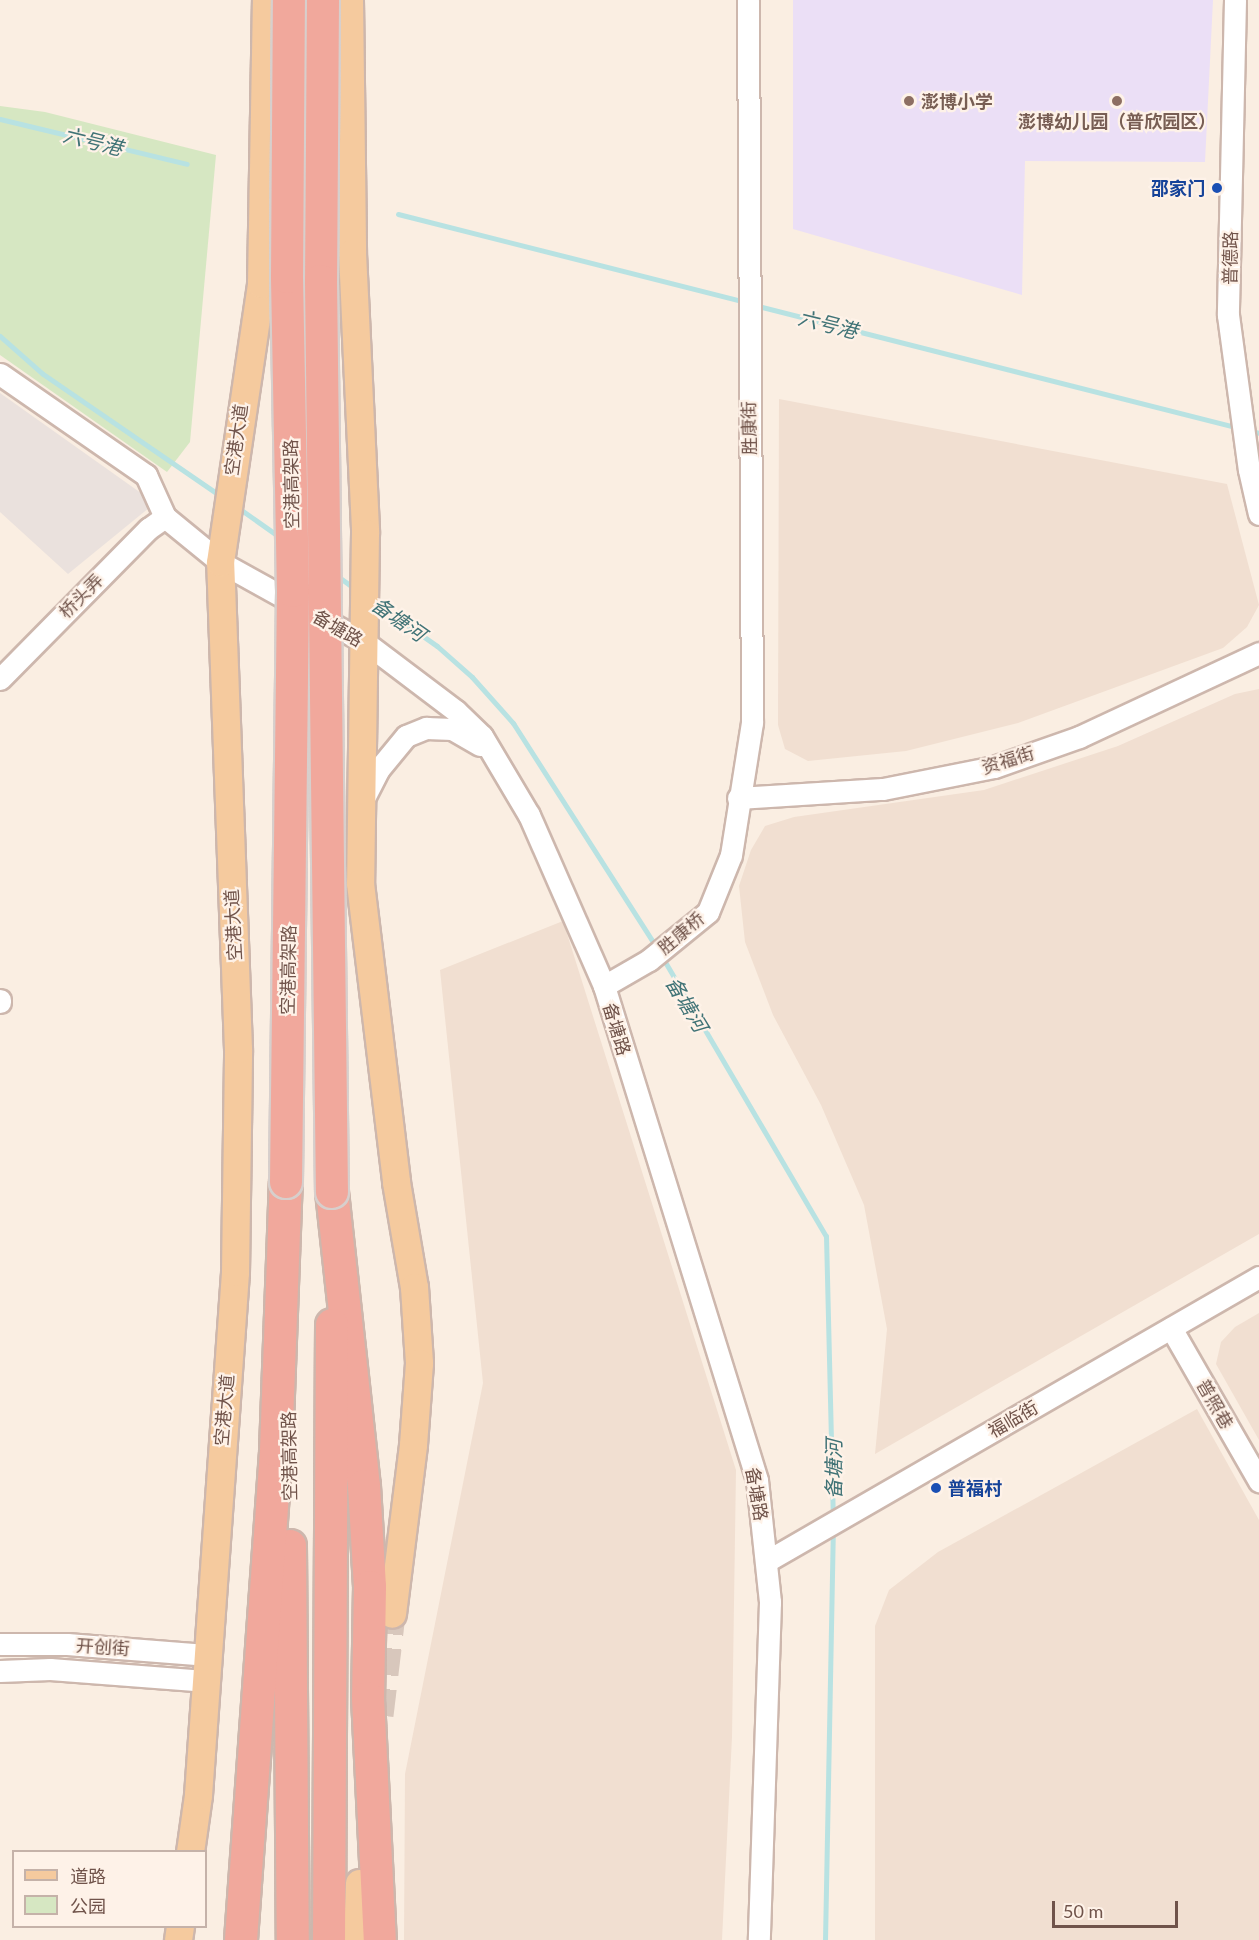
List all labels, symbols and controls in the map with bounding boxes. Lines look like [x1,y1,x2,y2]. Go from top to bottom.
place label: 澎博小学 [921,90,993,112]
marker: 澎博小学 [902,94,916,108]
marker: 澎博幼儿园（普欣园区） [1110,94,1124,108]
place label: 澎博幼儿园（普欣园区） [1018,110,1216,132]
water label: 六号港 [61,122,125,160]
place label: 邵家门 [1151,177,1205,199]
marker: 邵家门 [1210,181,1224,195]
street label: 普德路 [1219,231,1241,285]
water label: 六号港 [796,305,860,343]
street label: 胜康街 [738,401,760,455]
street label: 空港大道 [220,403,252,477]
street label: 空港高架路 [279,439,303,529]
street label: 桥头弄 [54,569,108,623]
water label: 备塘河 [368,592,430,646]
street label: 备塘路 [309,605,367,651]
street label: 资福街 [979,742,1037,778]
street label: 空港大道 [220,888,246,962]
street label: 胜康桥 [653,907,709,959]
street label: 空港高架路 [276,925,300,1015]
water label: 备塘河 [661,972,713,1036]
street label: 备塘路 [599,1000,635,1058]
street label: 空港大道 [210,1373,238,1447]
street label: 普照巷 [1192,1375,1238,1433]
street label: 福临街 [984,1396,1042,1442]
street label: 空港高架路 [277,1411,301,1501]
water label: 备塘河 [821,1439,845,1499]
street label: 备塘路 [742,1466,772,1522]
place label: 普福村 [948,1477,1002,1499]
marker: 普福村 [929,1481,943,1495]
street label: 开创街 [75,1634,131,1660]
legend [12,1850,207,1928]
text: 道路 [70,1865,106,1887]
scale bar [1055,1889,1181,1927]
text: 公园 [70,1895,106,1917]
text: 50 m [1063,1900,1103,1922]

